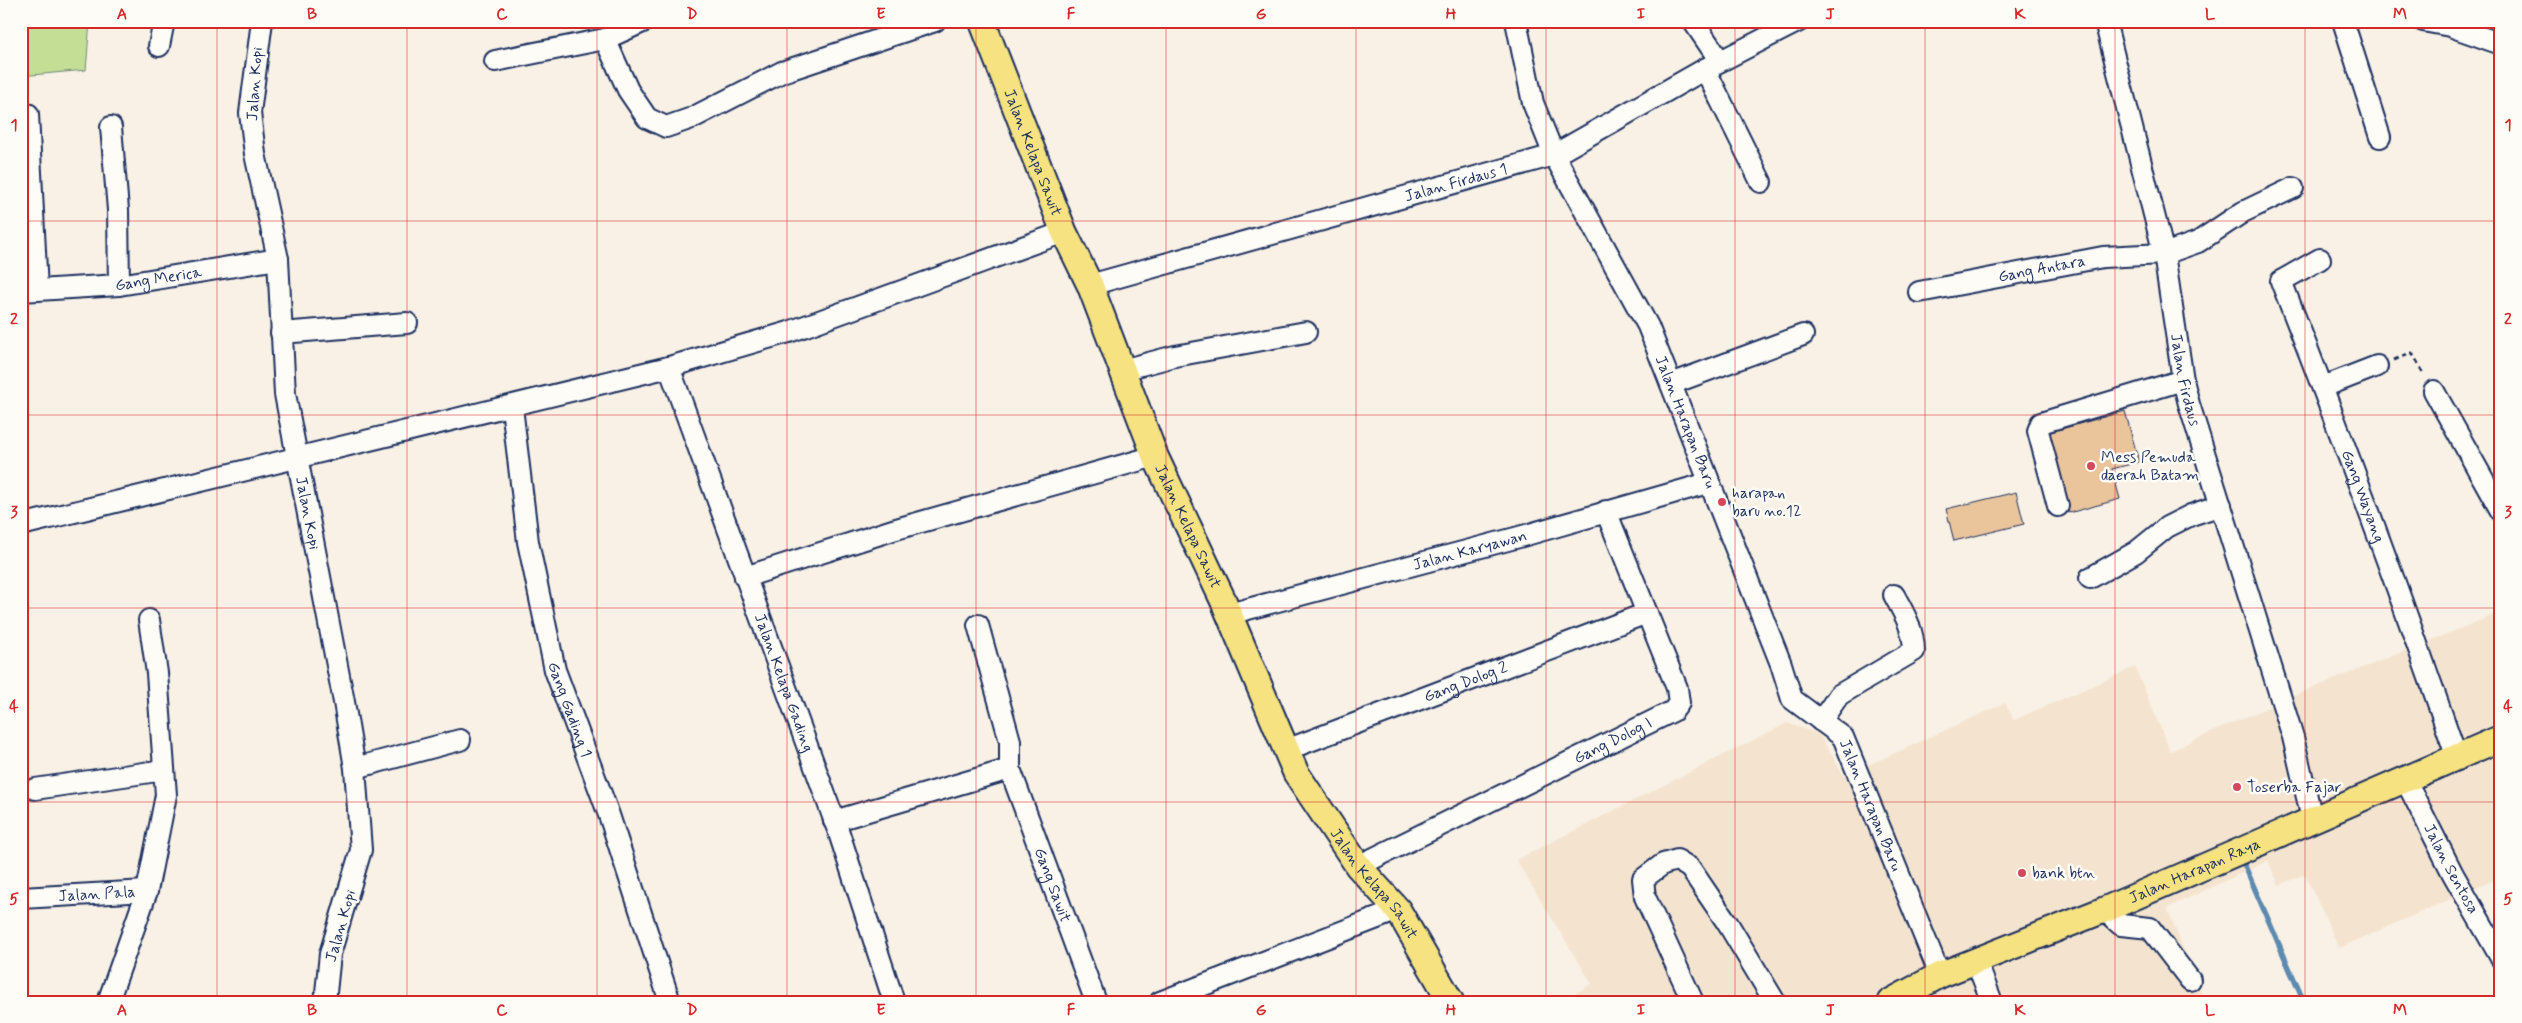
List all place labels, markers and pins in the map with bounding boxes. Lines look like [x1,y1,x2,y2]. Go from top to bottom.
place label: Mess Pemuda daerah Batam [2101,447,2199,486]
marker: Mess Pemuda daerah Batam [2085,460,2097,472]
place label: harapan baru no.12 [1732,483,1801,522]
marker: harapan baru no.12 [1716,496,1728,508]
place label: Toserba Fajar [2247,777,2342,798]
marker: Toserba Fajar [2231,781,2243,793]
place label: bank btn [2032,863,2096,884]
marker: bank btn [2016,867,2028,879]

